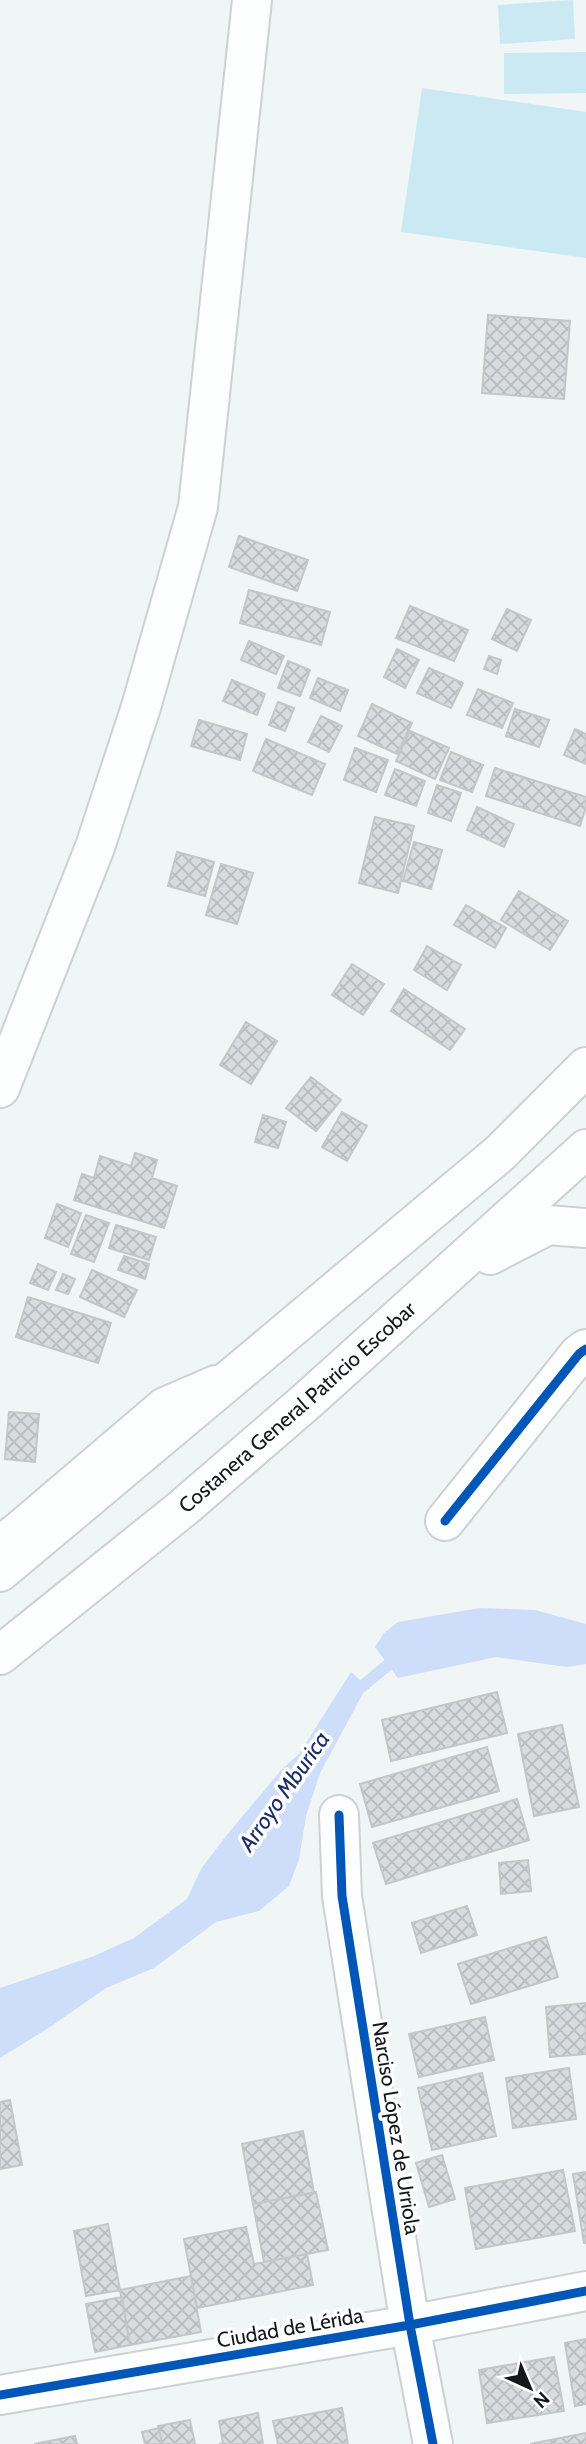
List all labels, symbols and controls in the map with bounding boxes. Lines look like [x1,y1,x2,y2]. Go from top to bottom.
street label: Costanera General Patricio Escobar [174,1296,421,1518]
water label: Arroyo Mburica [232,1726,336,1857]
street label: Narciso López de Urriola [367,2020,426,2236]
street label: Ciudad de Lérida [215,2302,365,2353]
north arrow [495,2353,565,2423]
text: N [529,2387,554,2413]

